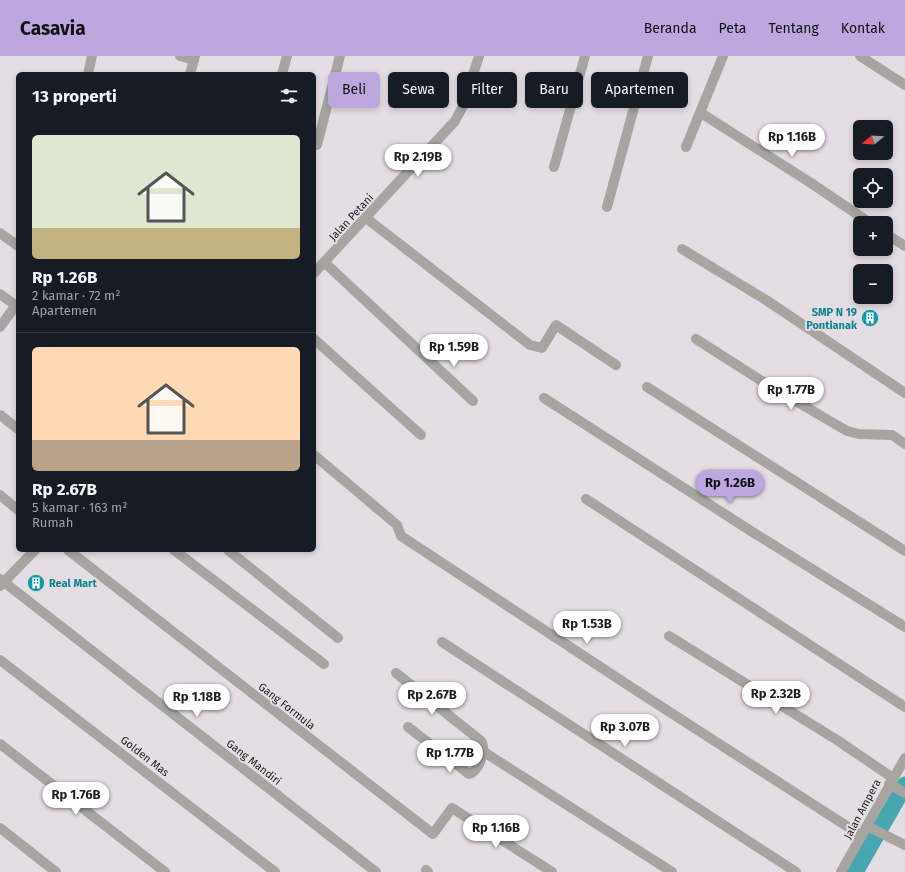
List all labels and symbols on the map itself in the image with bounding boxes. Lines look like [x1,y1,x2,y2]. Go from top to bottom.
north arrow [853,120,893,160]
pin: Rp 1.16B [751,124,833,158]
pin: Rp 2.19B [377,144,459,178]
street label: Jalan Petani [326,191,376,243]
place label: SMP N 19 Pontianak [806,306,858,332]
building icon: SMP N 19 Pontianak [860,308,880,328]
pin: Rp 1.59B [413,334,495,368]
pin: Rp 1.77B [750,377,832,411]
pin: Rp 1.26B [689,470,771,504]
building icon: Real Mart [26,573,46,593]
place label: Real Mart [49,577,97,590]
pin: Rp 1.53B [546,611,628,645]
street label: Gang Formula [256,680,318,733]
pin: Rp 2.32B [735,681,817,715]
pin: Rp 2.67B [391,682,473,716]
pin: Rp 1.18B [156,684,238,718]
pin: Rp 3.07B [584,714,666,748]
street label: Golden Mas [118,733,172,779]
street label: Gang Mandiri [224,737,284,788]
pin: Rp 1.77B [409,740,491,774]
street label: Jalan Ampera [841,777,884,841]
pin: Rp 1.76B [35,782,117,816]
pin: Rp 1.16B [455,815,537,849]

